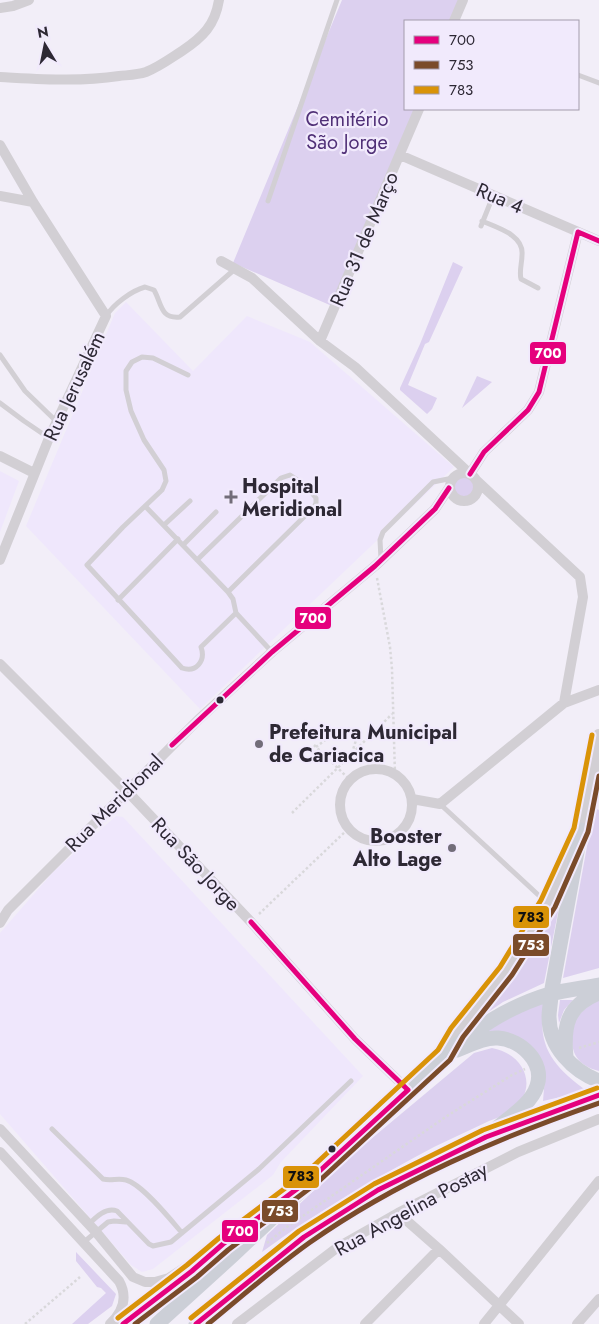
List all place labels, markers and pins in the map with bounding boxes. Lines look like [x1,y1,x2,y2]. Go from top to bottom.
place label: Hospital Meridional [242,472,342,524]
marker: Hospital Meridional [224,490,238,504]
unlabelled marker [215,695,225,705]
place label: Prefeitura Municipal de Cariacica [269,718,457,770]
marker: Prefeitura Municipal de Cariacica [253,738,265,750]
place label: Booster Alto Lage [352,822,443,874]
marker: Booster Alto Lage [446,842,458,854]
unlabelled marker [327,1144,337,1154]

